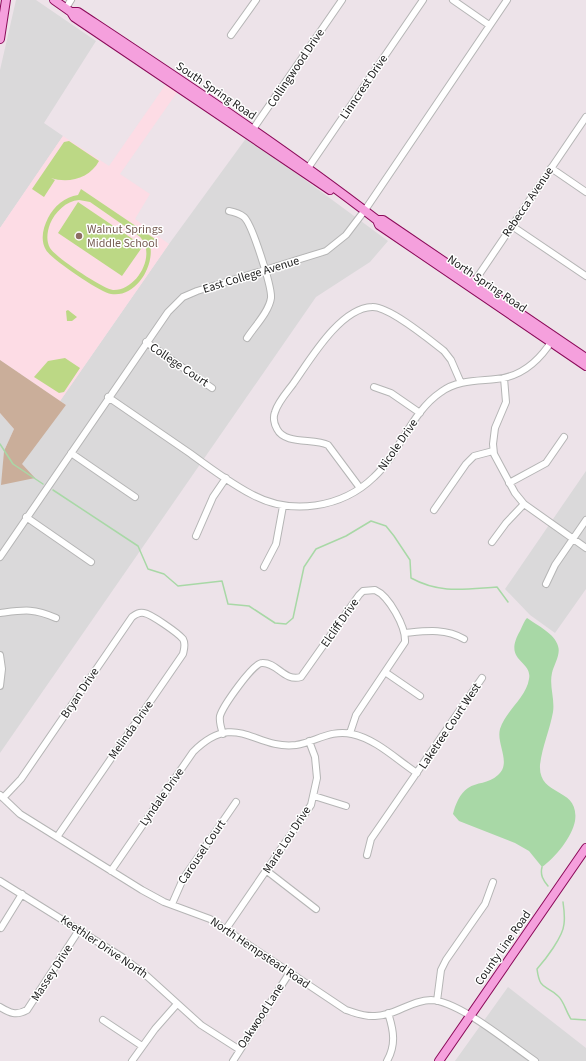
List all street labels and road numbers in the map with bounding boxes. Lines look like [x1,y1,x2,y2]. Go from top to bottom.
street label: Collingwood Drive [263,25,329,111]
street label: Linncrest Drive [336,51,392,123]
street label: South Spring Road [173,58,259,124]
street label: Rebecca Avenue [498,164,558,240]
street label: North Spring Road [444,251,530,317]
street label: East College Avenue [201,252,301,298]
street label: College Court [146,339,212,391]
street label: Nicole Drive [374,416,422,474]
street label: Elcliff Drive [317,595,363,651]
street label: Bryan Drive [57,664,103,722]
street label: Laketree Court West [415,680,485,772]
street label: Melinda Drive [104,697,158,763]
street label: Lyndale Drive [136,764,188,830]
street label: Marie Lou Drive [259,803,315,877]
street label: Carousel Court [174,816,230,888]
street label: County Line Road [471,907,535,989]
street label: Keethler Drive North [57,911,151,983]
street label: North Hempstead Road [207,913,313,993]
street label: Massey Drive [27,941,77,1005]
street label: Oakwood Lane [233,980,289,1052]

